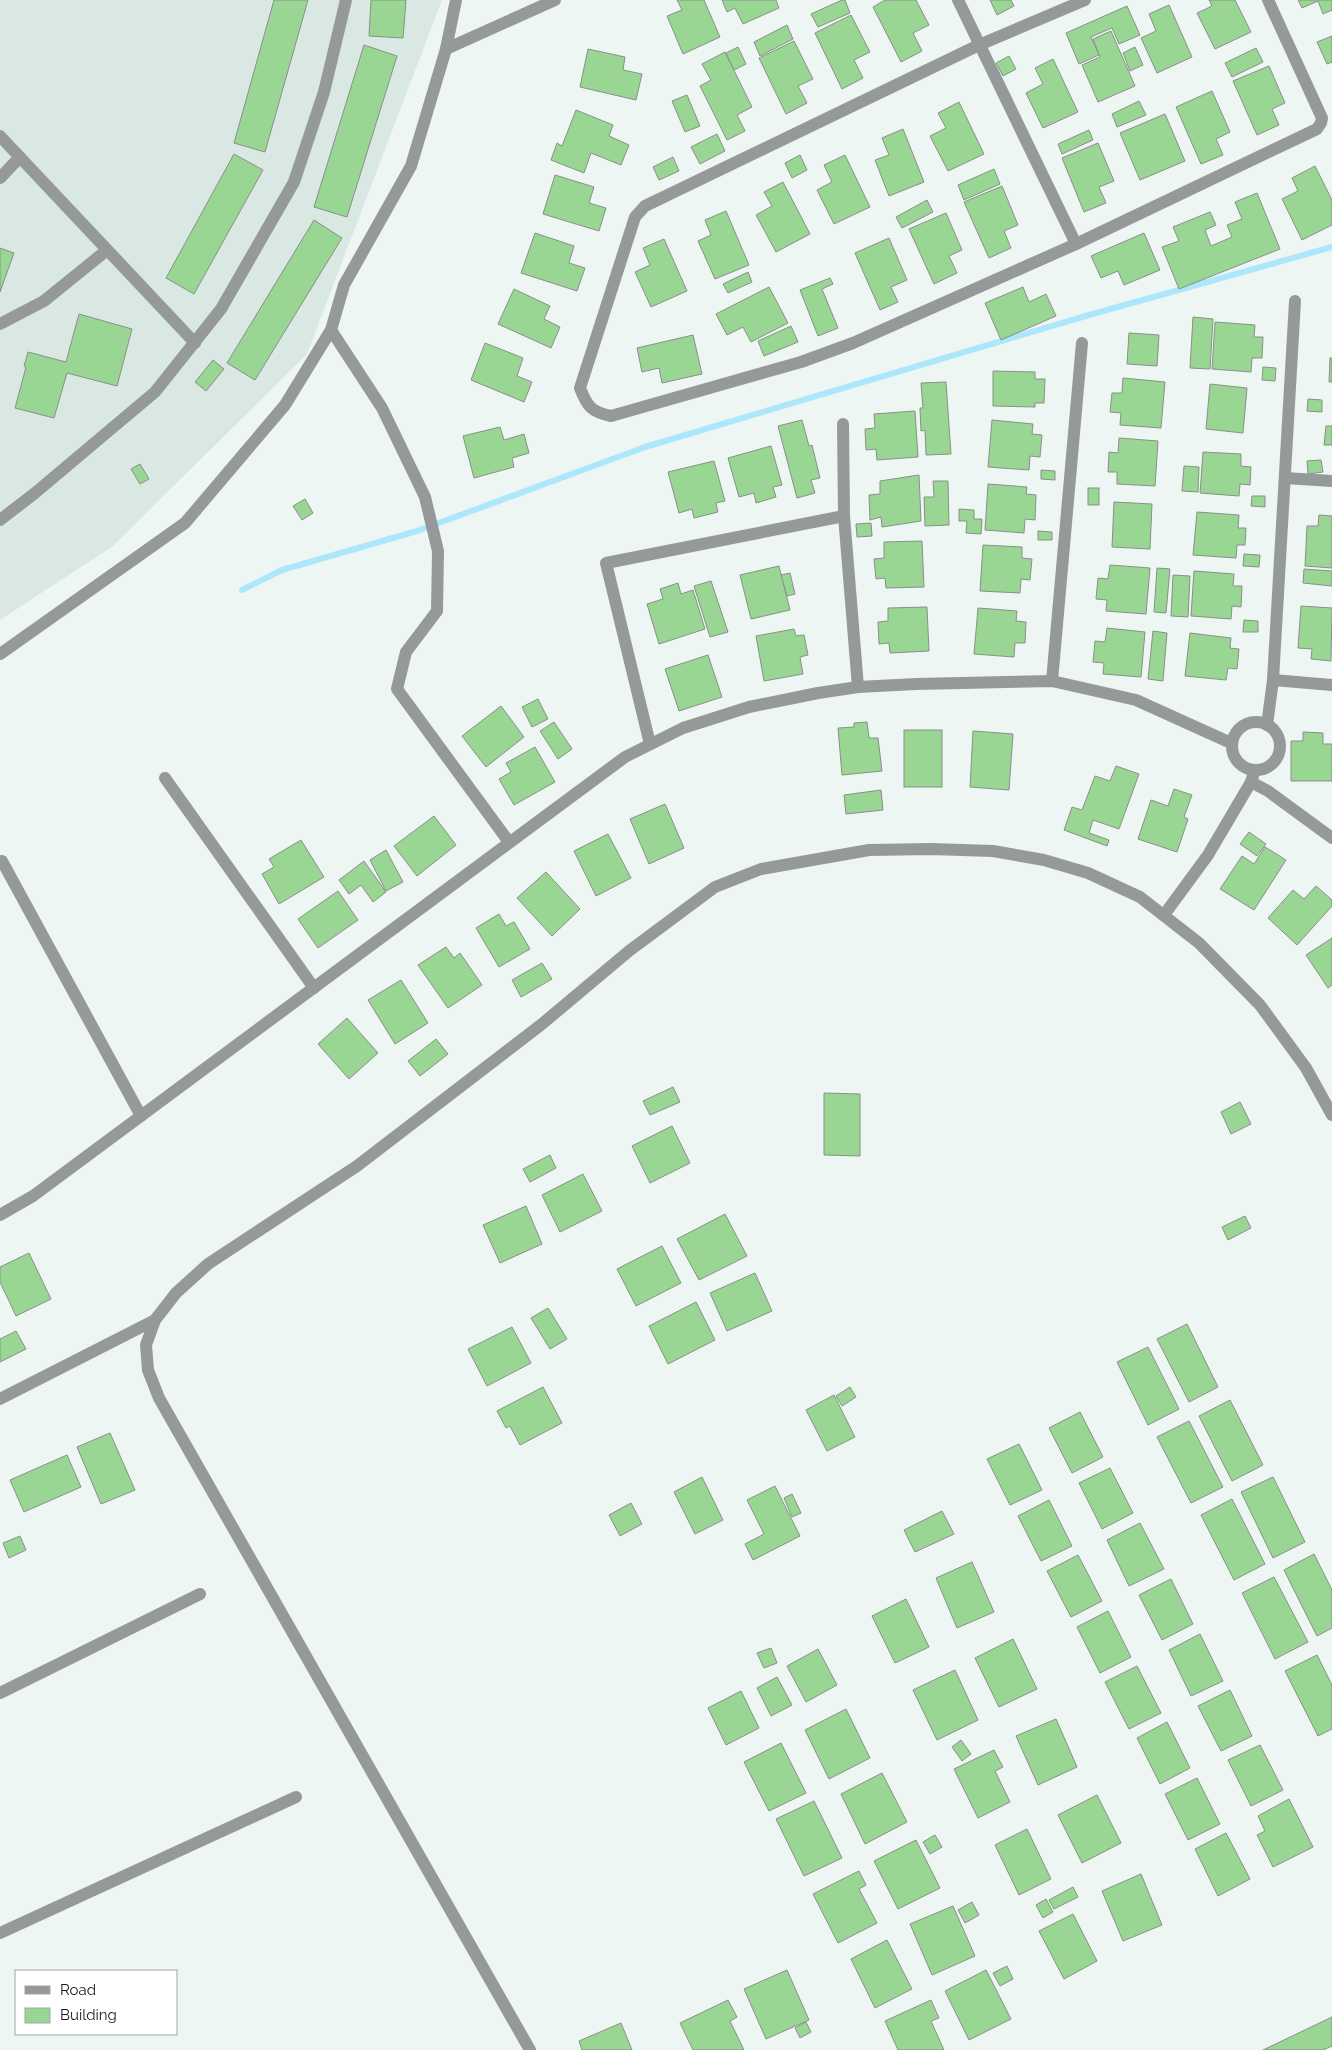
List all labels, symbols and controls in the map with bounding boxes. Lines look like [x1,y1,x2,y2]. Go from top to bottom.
legend [15,1970,178,2035]
text: Road [60,1981,96,1999]
text: Building [60,2006,117,2024]

